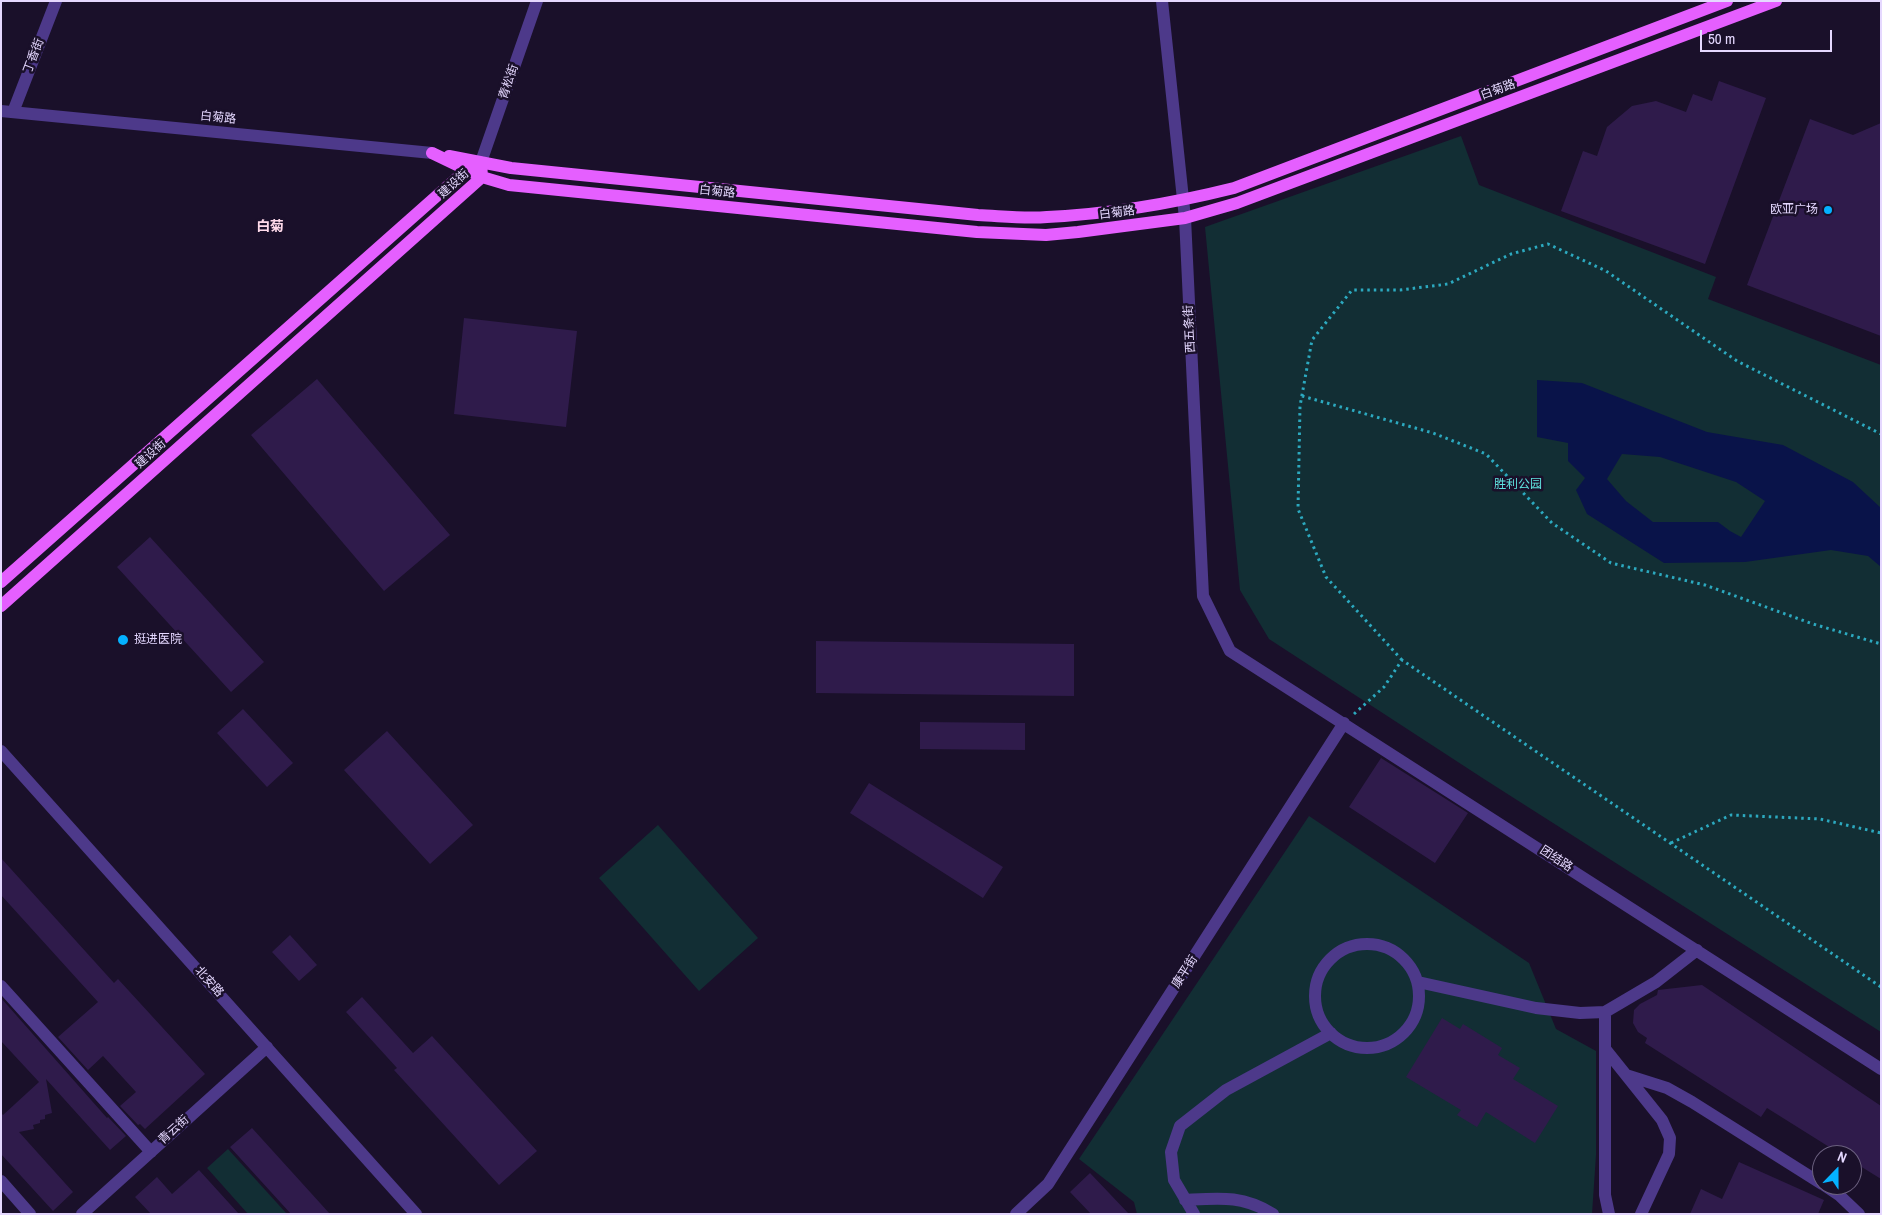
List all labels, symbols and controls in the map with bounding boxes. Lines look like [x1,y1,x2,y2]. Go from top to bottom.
scale bar [1702,20,1834,52]
text: 50 m [1708,28,1735,49]
street label: 丁香街 [21,37,47,75]
street label: 青松街 [496,63,522,101]
street label: 白菊路 [1479,77,1517,103]
street label: 白菊路 [199,109,237,127]
street label: 建设街 [436,167,472,201]
street label: 白菊路 [698,183,736,201]
place label: 欧亚广场 [1770,203,1818,217]
street label: 白菊路 [1098,204,1136,222]
marker: 欧亚广场 [1822,204,1834,216]
district label: 白菊 [256,219,284,235]
street label: 西五条街 [1182,305,1198,353]
street label: 建设街 [133,437,169,471]
park label: 胜利公园 [1494,478,1542,492]
marker: 挺进医院 [116,633,130,647]
place label: 挺进医院 [134,633,182,647]
street label: 团结路 [1537,843,1575,875]
street label: 康平街 [1169,953,1201,991]
street label: 北安路 [192,964,226,1000]
street label: 青云街 [156,1113,192,1147]
north arrow [1812,1145,1862,1195]
text: N [1835,1147,1849,1167]

